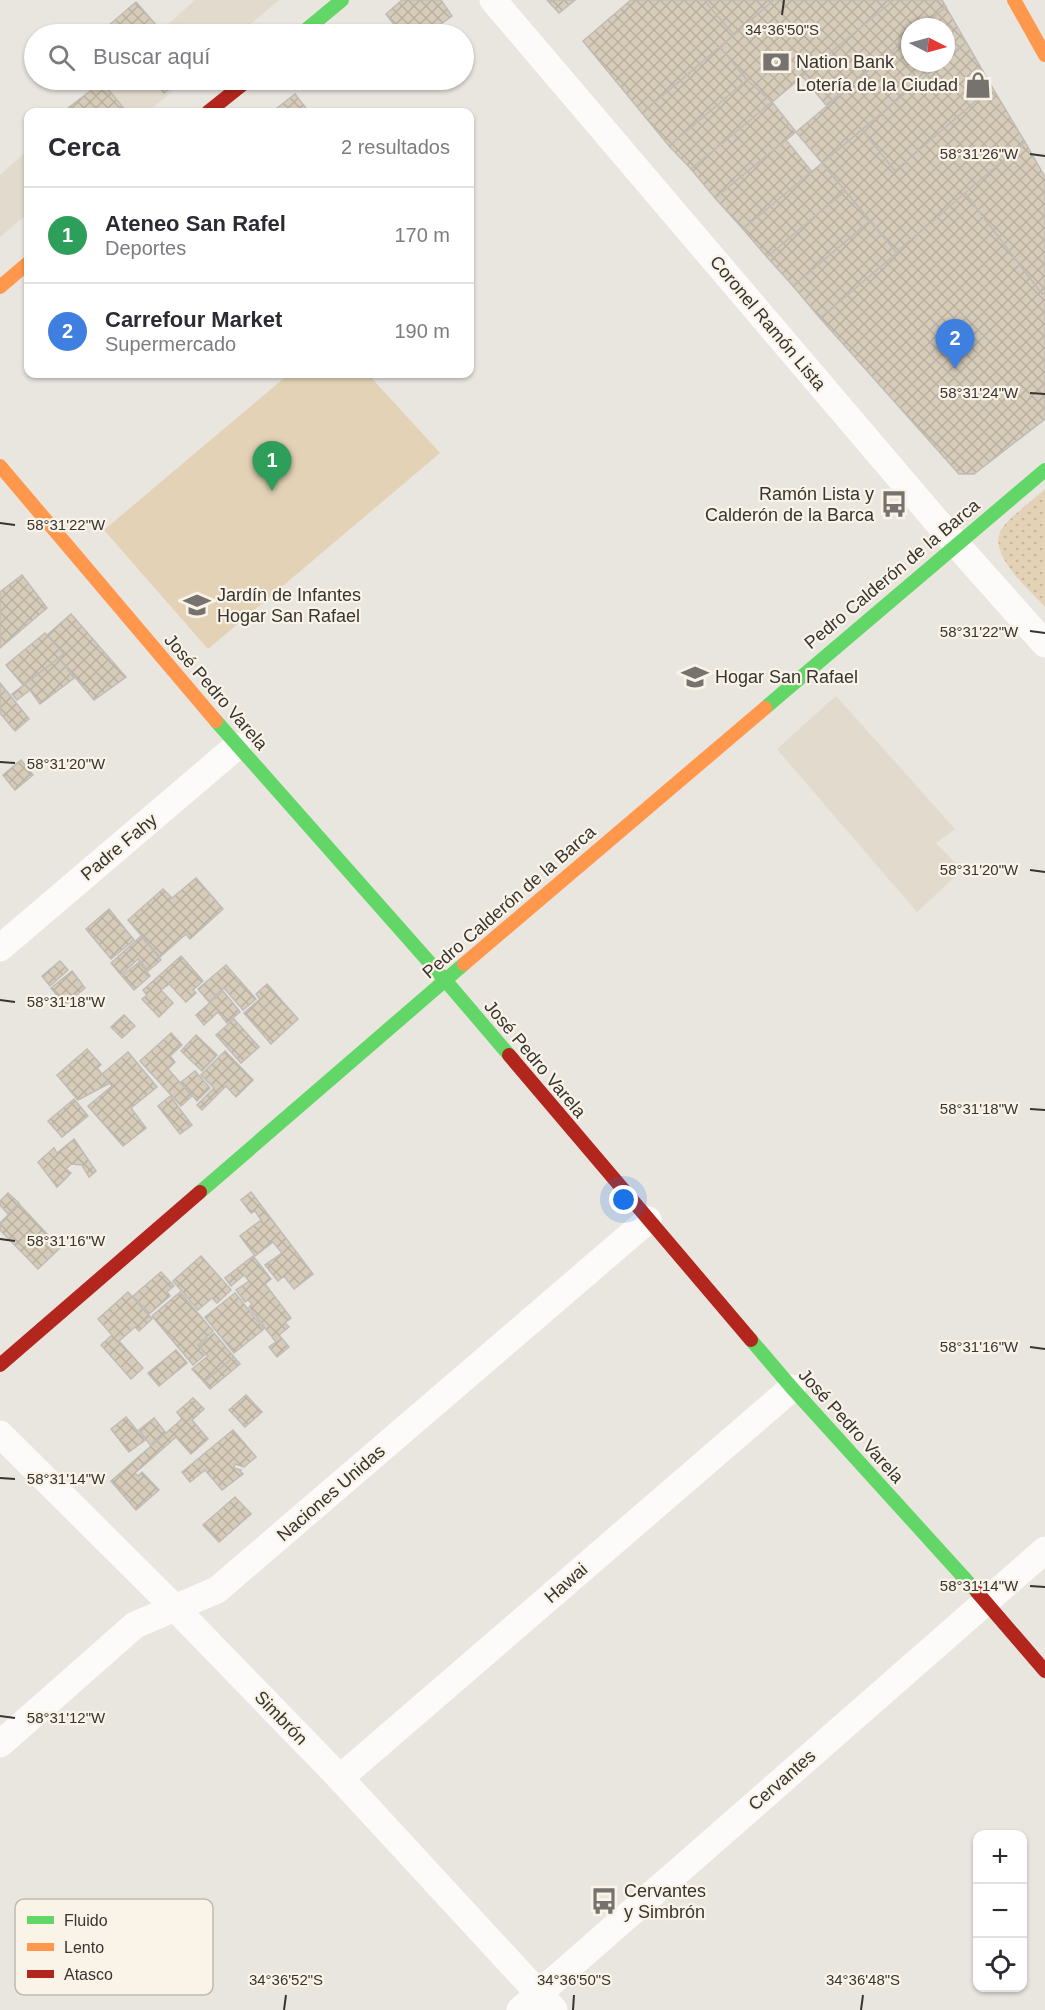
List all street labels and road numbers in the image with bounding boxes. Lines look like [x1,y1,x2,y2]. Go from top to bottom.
street label: Coronel Ramón Lista [706,252,831,395]
street label: Pedro Calderón de la Barca [800,494,984,653]
street label: José Pedro Varela [160,630,272,755]
street label: Padre Fahy [77,809,161,885]
street label: Pedro Calderón de la Barca [419,821,600,982]
street label: José Pedro Varela [480,996,590,1122]
street label: José Pedro Varela [794,1365,908,1488]
street label: Naciones Unidas [273,1441,389,1545]
street label: Hawai [541,1559,591,1607]
street label: Simbrón [251,1687,311,1749]
street label: Cervantes [744,1746,820,1814]

